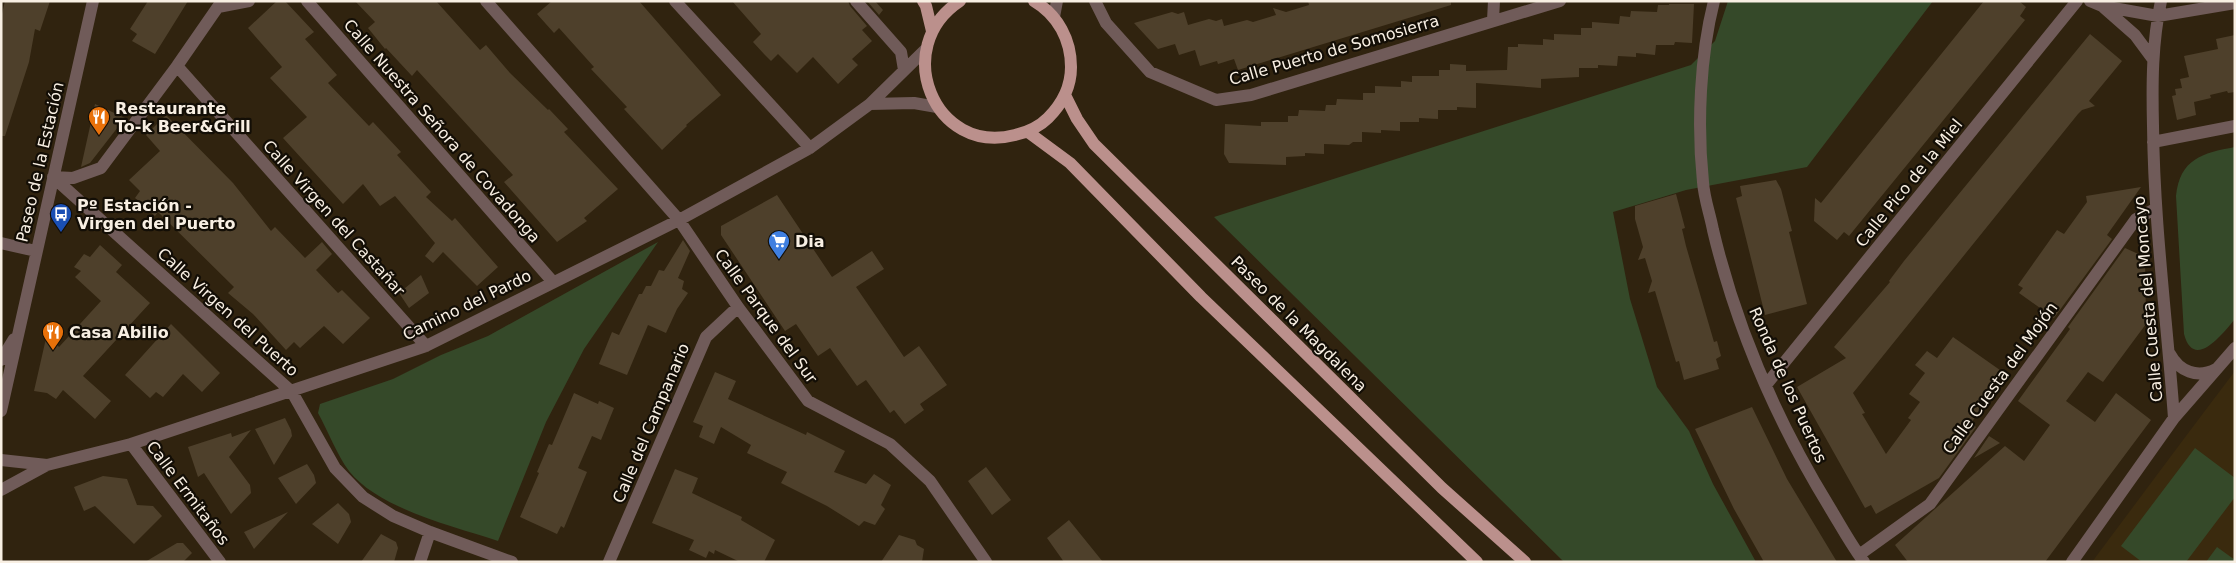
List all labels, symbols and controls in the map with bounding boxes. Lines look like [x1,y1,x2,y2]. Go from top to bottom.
street label: Calle Puerto de Somosierra [1227,11,1441,89]
street label: Calle Nuestra Señora de Covadonga [340,15,544,247]
street label: Paseo de la Estación [12,80,68,244]
place label: Restaurante To-k Beer&Grill [115,99,251,136]
restaurant icon: Restaurante To-k Beer&Grill [87,105,111,136]
street label: Calle Pico de la Miel [1852,115,1966,251]
street label: Calle Virgen del Castañar [259,136,409,300]
street label: Calle Cuesta del Moncayo [2130,195,2166,403]
place label: Pº Estación - Virgen del Puerto [77,196,236,233]
bus stop icon: Pº Estación - Virgen del Puerto [49,202,73,233]
supermarket icon: Dia [767,229,791,260]
place label: Dia [795,232,825,251]
street label: Calle Virgen del Puerto [154,244,302,380]
street label: Calle Parque del Sur [711,245,821,387]
street label: Paseo de la Magdalena [1227,252,1371,396]
street label: Camino del Pardo [400,266,534,344]
street label: Calle Cuesta del Mojón [1939,298,2061,458]
street label: Ronda de los Puertos [1745,304,1831,466]
restaurant icon: Casa Abilio [41,320,65,351]
place label: Casa Abilio [69,323,169,342]
street label: Calle del Campanario [609,340,693,506]
street label: Calle Ermitaños [143,437,233,549]

